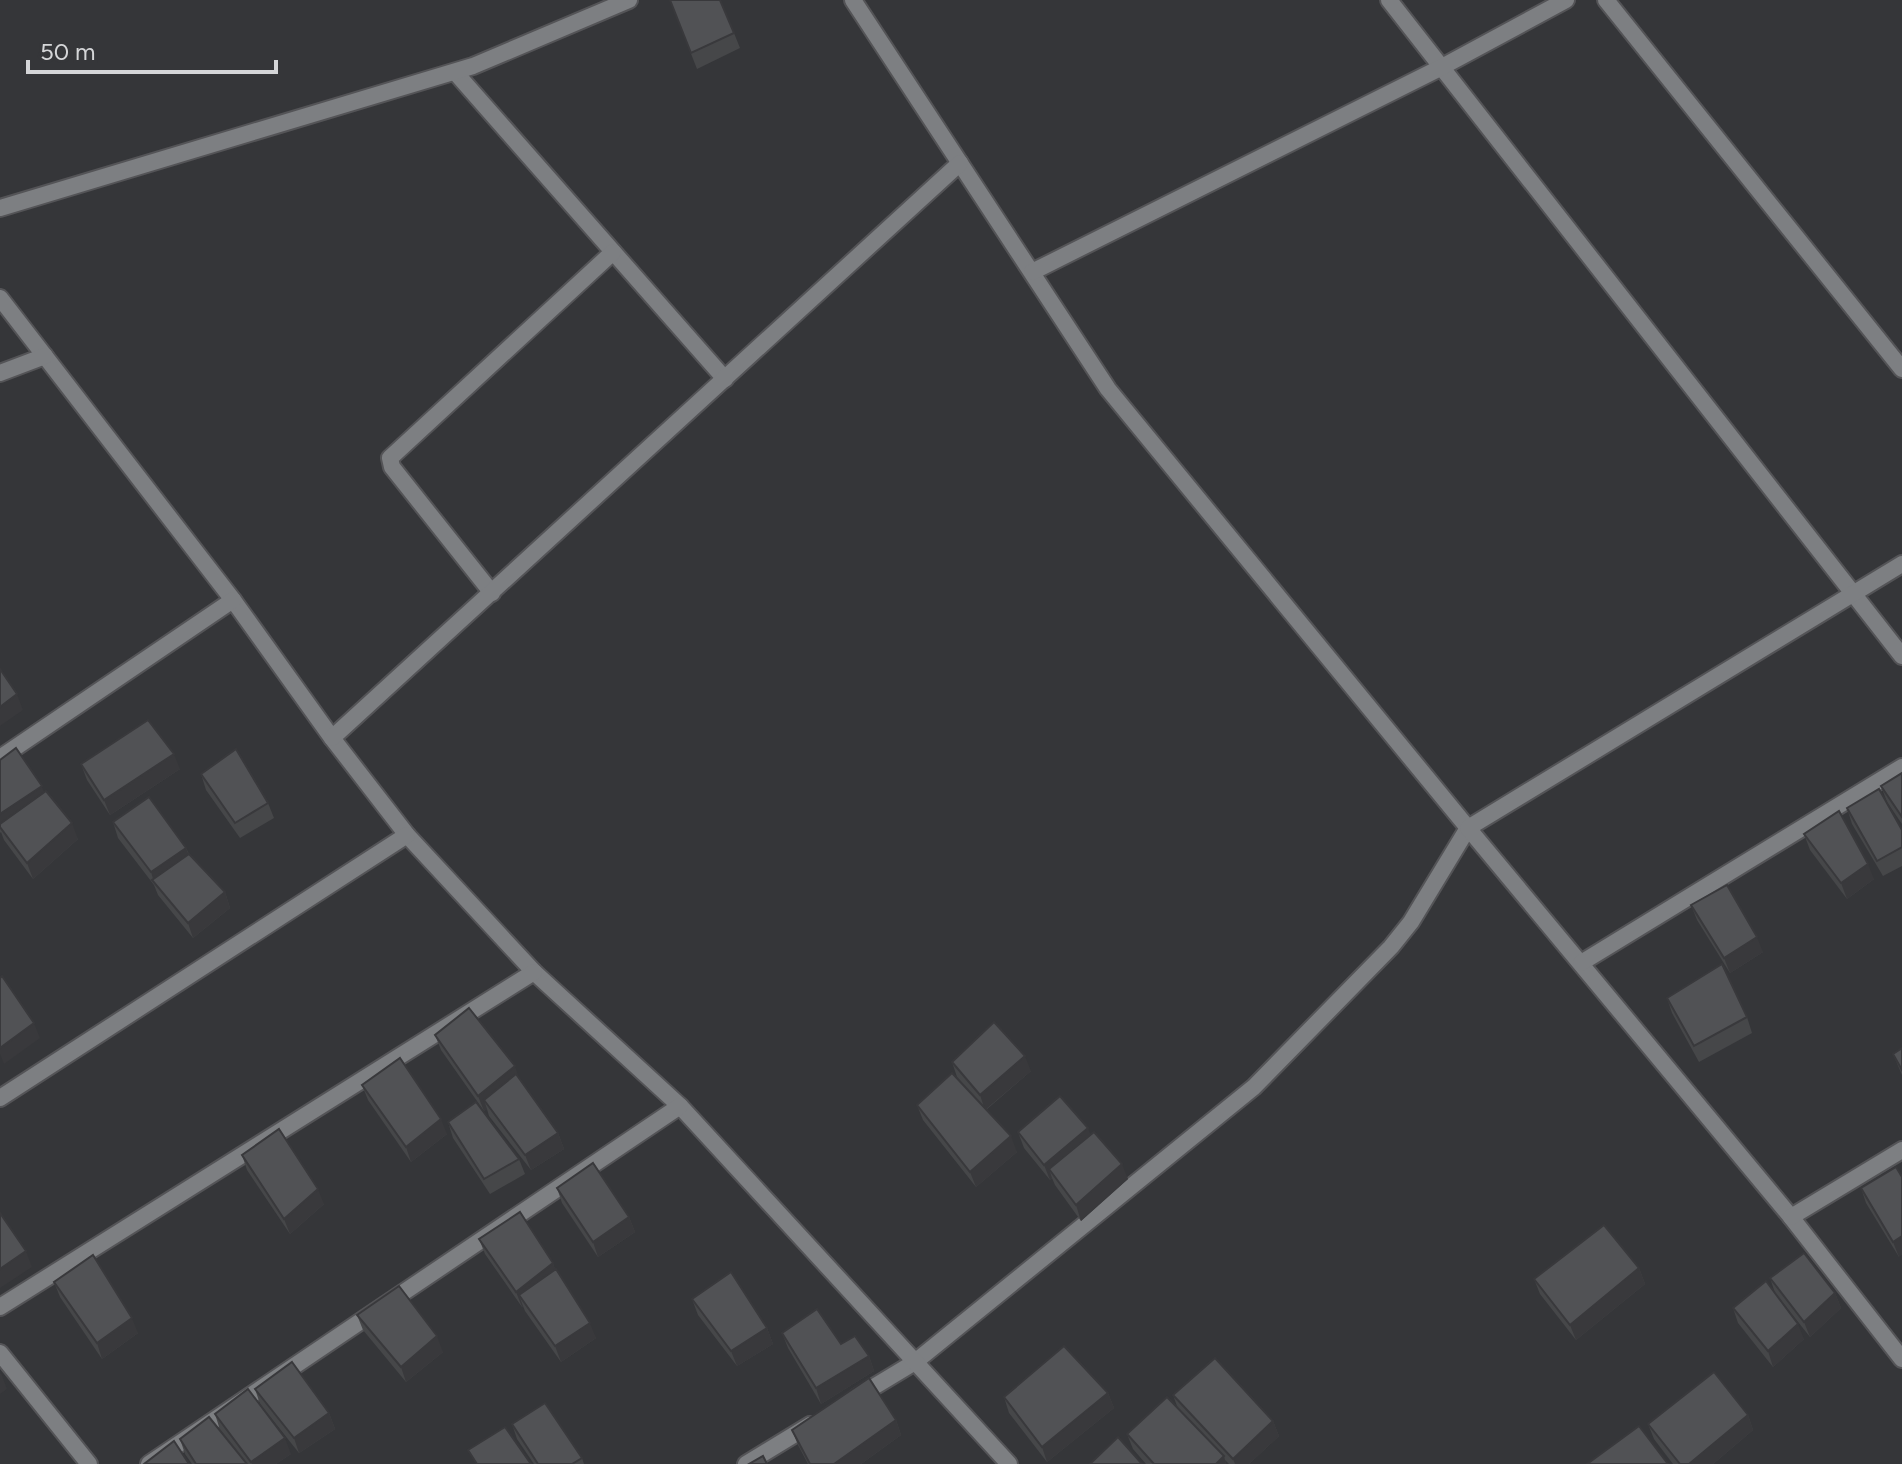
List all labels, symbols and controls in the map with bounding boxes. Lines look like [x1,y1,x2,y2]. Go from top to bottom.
scale bar [28,24,276,74]
text: 50 m [40,37,96,66]

